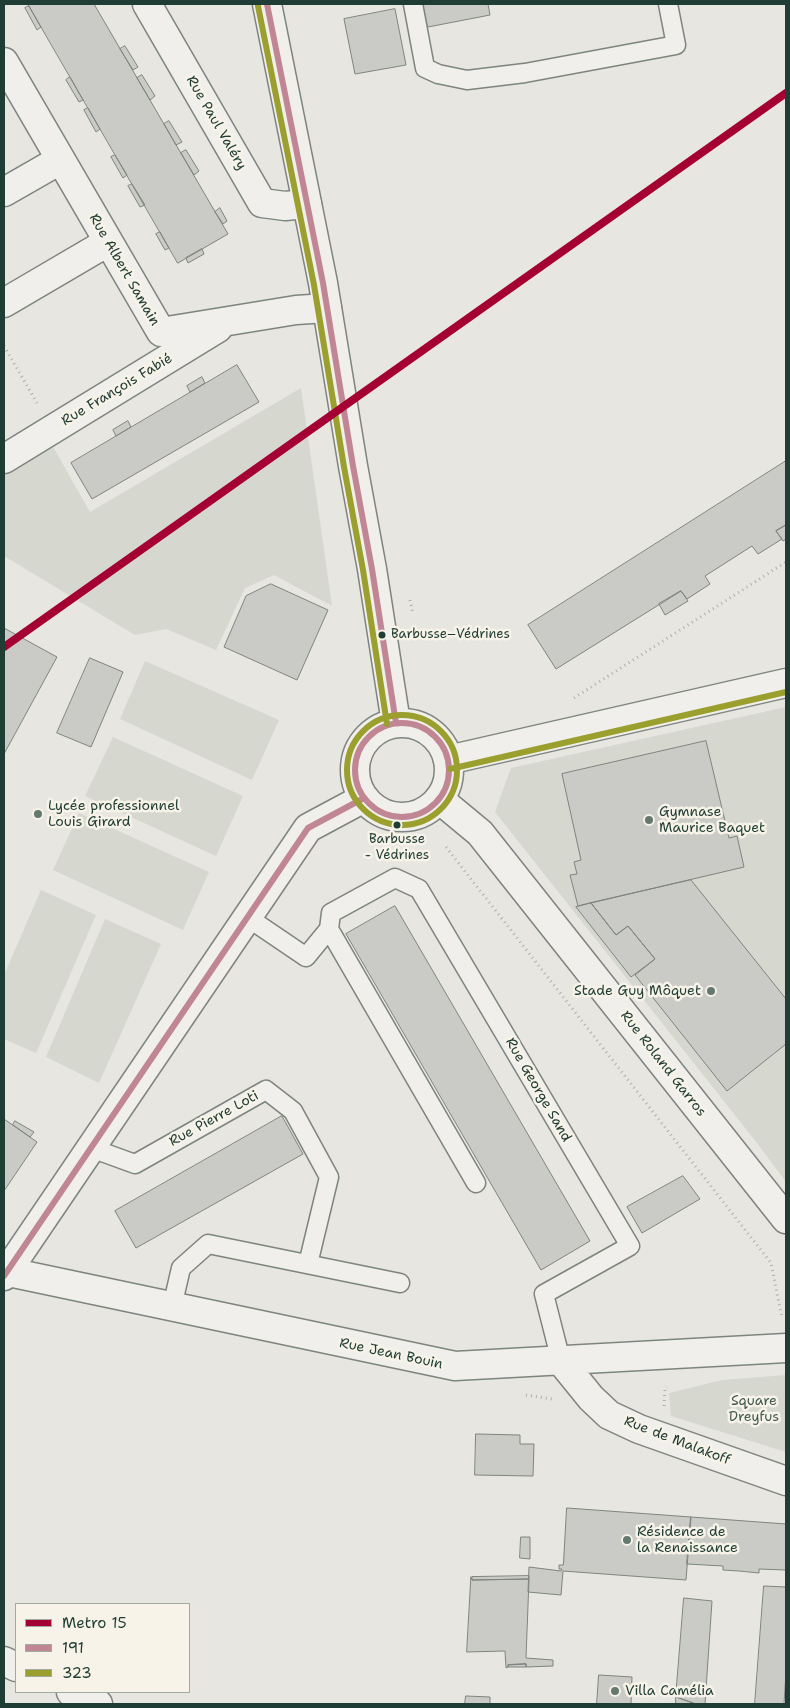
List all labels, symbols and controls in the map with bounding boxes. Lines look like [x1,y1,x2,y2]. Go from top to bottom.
street label: Rue Paul Valéry [182,73,250,173]
street label: Rue Albert Samain [85,211,163,329]
street label: Rue François Fabié [59,350,175,430]
place label: Barbusse–Védrines [391,627,510,643]
marker: Barbusse–Védrines [377,630,387,640]
place label: Lycée professionnel Louis Girard [48,798,179,830]
place label: Gymnase Maurice Baquet [659,804,765,836]
marker: Lycée professionnel Louis Girard [32,808,44,820]
marker: Gymnase Maurice Baquet [643,814,655,826]
marker: Barbusse - Védrines [392,820,402,830]
place label: Barbusse - Védrines [365,832,429,863]
place label: Stade Guy Môquet [574,983,701,999]
marker: Stade Guy Môquet [705,985,717,997]
street label: Rue Roland Garros [617,1008,709,1120]
street label: Rue George Sand [501,1035,575,1145]
street label: Rue Pierre Loti [166,1087,262,1151]
street label: Rue Jean Bouin [338,1335,444,1373]
park label: Square Dreyfus [729,1393,779,1425]
street label: Rue de Malakoff [621,1413,733,1469]
place label: Résidence de la Renaissance [637,1524,738,1556]
marker: Résidence de la Renaissance [621,1534,633,1546]
legend [15,1603,190,1693]
text: Metro 15 [62,1613,127,1633]
text: 191 [62,1638,84,1658]
text: 323 [62,1663,92,1683]
place label: Villa Camélia [625,1683,714,1699]
marker: Villa Camélia [609,1685,621,1697]

